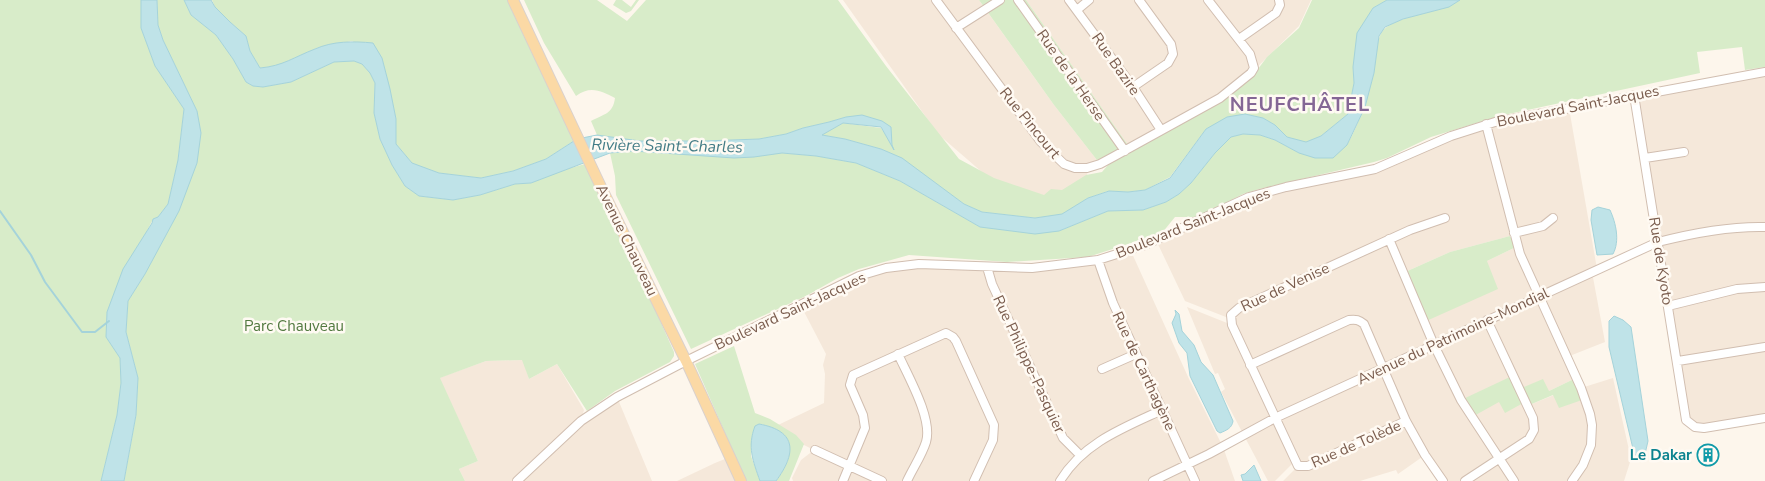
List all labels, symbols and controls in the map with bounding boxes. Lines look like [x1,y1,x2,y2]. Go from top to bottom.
street label: Rue de la Herse [1032,25,1110,125]
street label: Rue Bazire [1087,29,1145,99]
street label: Boulevard Saint-Jacques [1495,80,1661,132]
street label: Rue Pincourt [995,83,1065,163]
district label: NEUFCHÂTEL [1230,91,1370,118]
water label: Rivière Saint-Charles [591,134,743,158]
street label: Avenue Chauveau [591,181,663,299]
street label: Boulevard Saint-Jacques [1113,183,1273,263]
street label: Rue de Kyoto [1644,215,1678,307]
street label: Rue de Venise [1237,258,1333,316]
street label: Boulevard Saint-Jacques [711,267,869,355]
street label: Avenue du Patrimoine-Mondial [1354,283,1552,389]
street label: Rue Philippe-Pasquier [988,292,1070,437]
street label: Rue de Carthagène [1108,308,1180,434]
park label: Parc Chauveau [244,316,344,336]
street label: Rue de Tolède [1308,415,1404,473]
building icon: Le Dakar [1696,443,1720,467]
place label: Le Dakar [1630,445,1692,465]

